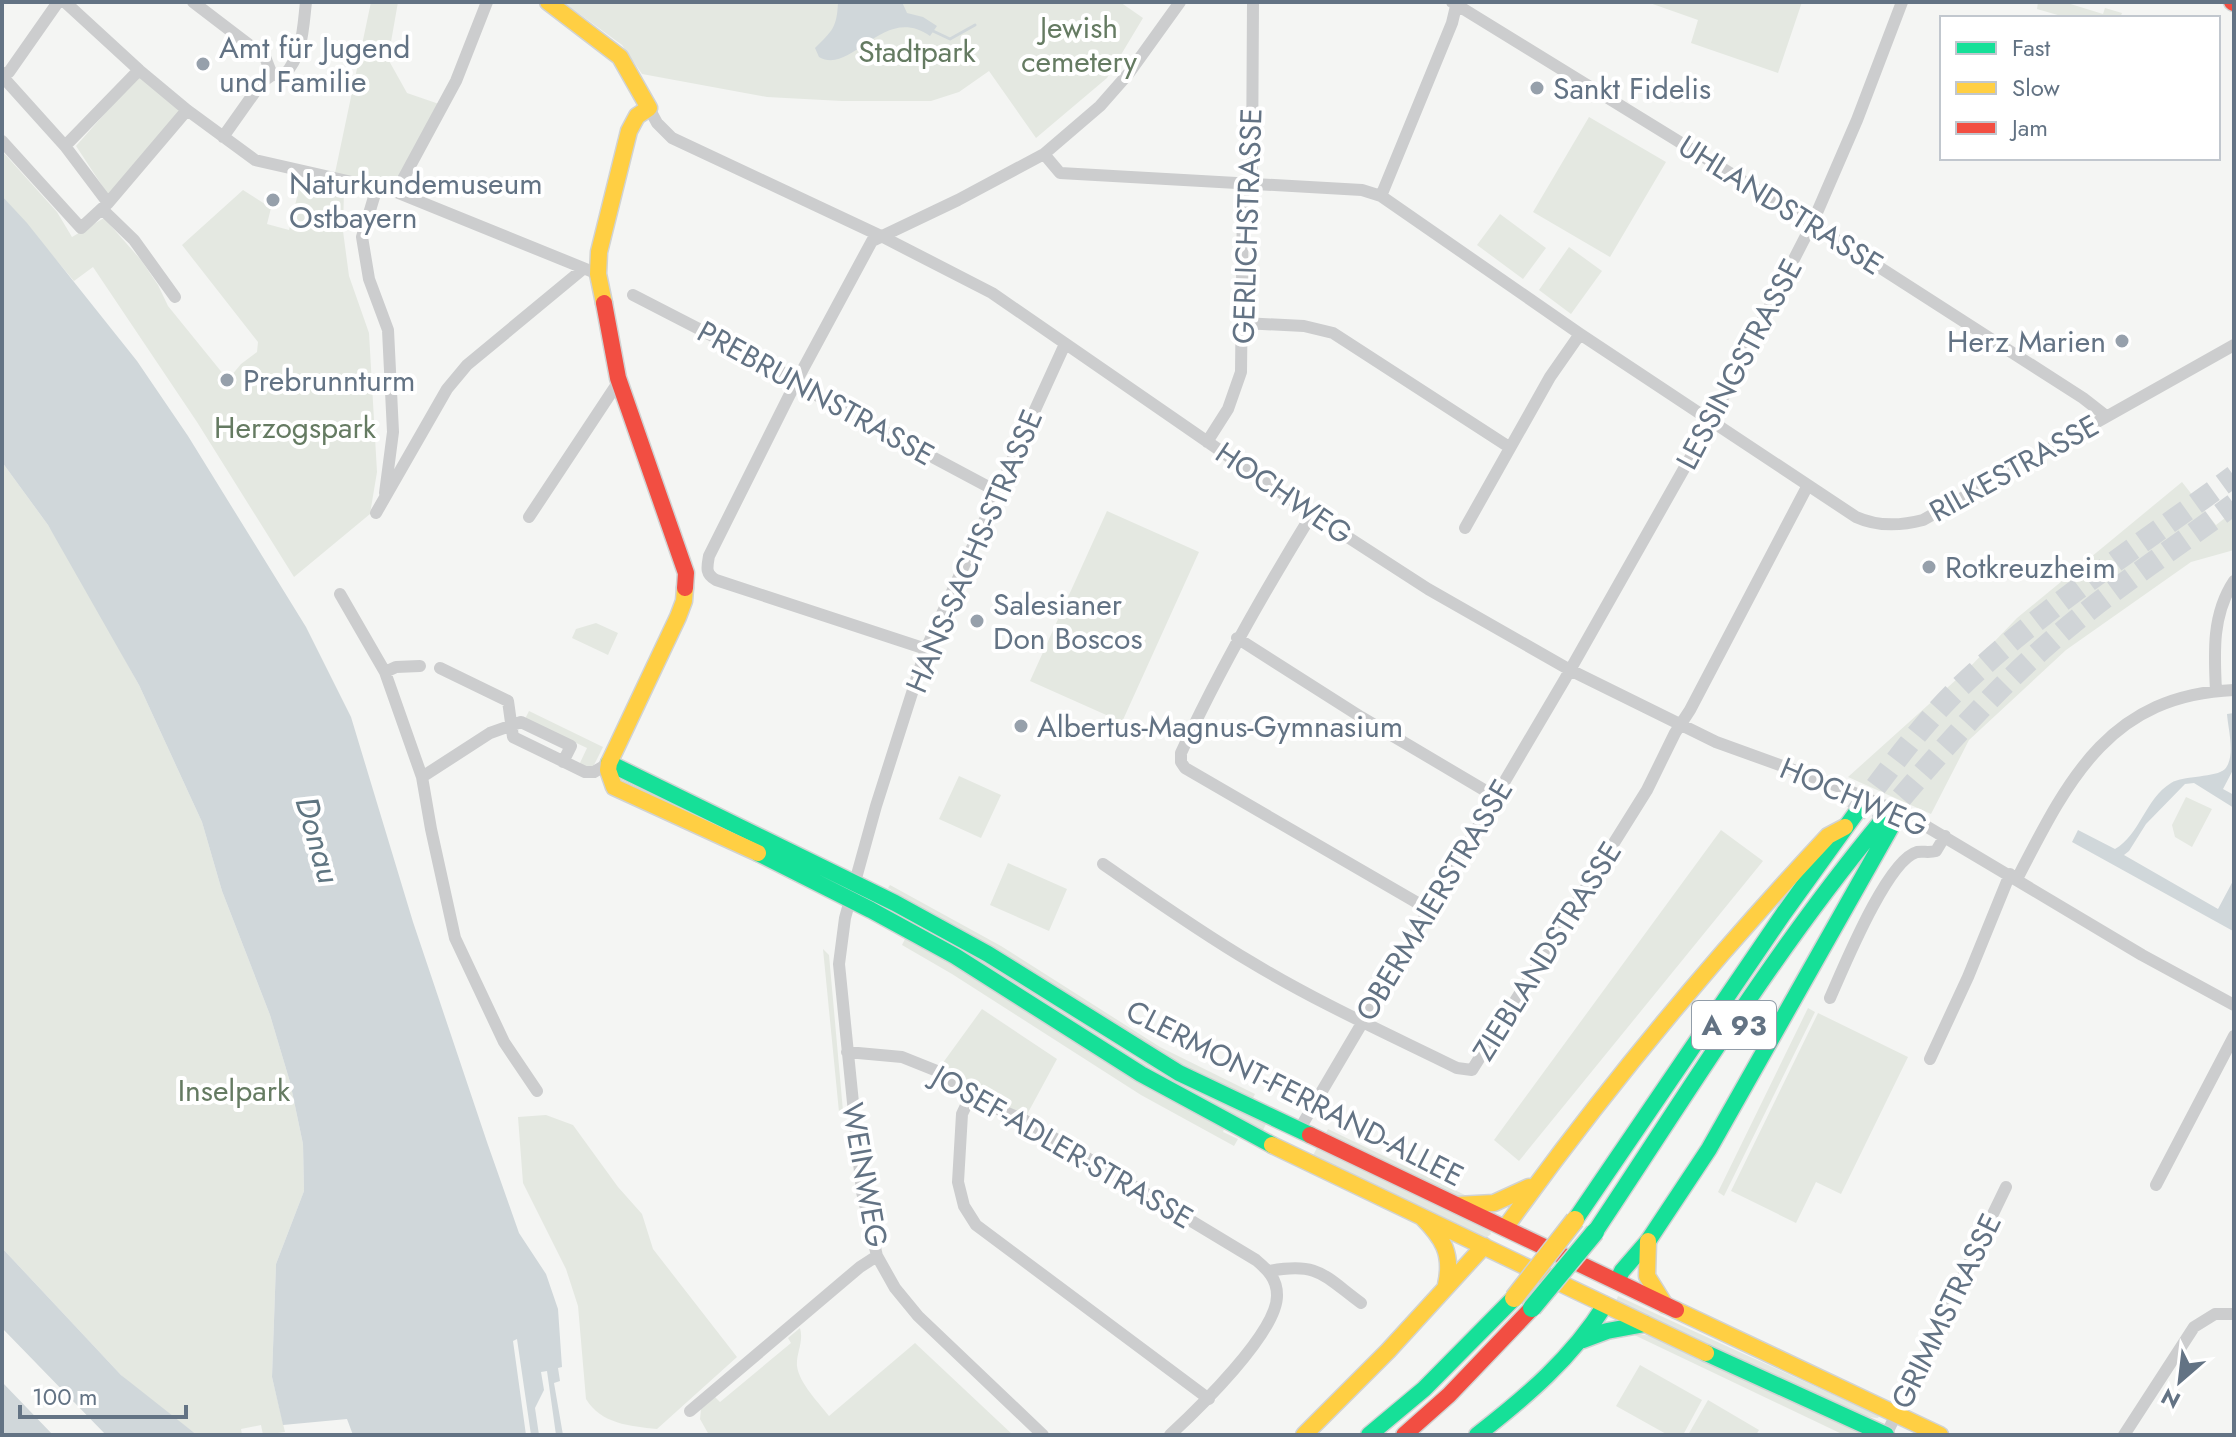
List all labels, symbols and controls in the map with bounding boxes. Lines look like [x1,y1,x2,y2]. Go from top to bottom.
park label: Jewish cemetery [1021,6,1138,83]
legend [1940,16,2220,160]
place label: Amt für Jugend und Familie [219,26,410,103]
park label: Stadtpark [858,30,976,73]
text: Fast [2012,30,2050,65]
marker: Amt für Jugend und Familie [194,55,212,73]
place label: Sankt Fidelis [1553,67,1711,110]
text: Slow [2012,70,2060,105]
marker: Sankt Fidelis [1528,79,1546,97]
street label: GERLICHSTRASSE [1221,107,1273,345]
text: Jam [2009,110,2048,145]
street label: UHLANDSTRASSE [1670,125,1892,285]
place label: Naturkundemuseum Ostbayern [289,162,543,239]
marker: Naturkundemuseum Ostbayern [264,191,282,209]
street label: LESSINGSTRASSE [1665,251,1813,477]
street label: PREBRUNNSTRASSE [690,310,942,476]
place label: Herz Marien [1947,320,2106,363]
marker: Herz Marien [2113,332,2131,350]
place label: Prebrunnturm [243,359,415,402]
marker: Prebrunnturm [218,371,236,389]
street label: HANS-SACHS-STRASSE [895,403,1053,699]
street label: RILKESTRASSE [1922,404,2106,532]
park label: Herzogspark [214,406,377,449]
street label: HOCHWEG [1207,431,1361,555]
place label: Rotkreuzheim [1945,546,2116,589]
marker: Rotkreuzheim [1920,558,1938,576]
place label: Salesianer Don Boscos [993,583,1143,660]
marker: Salesianer Don Boscos [968,612,986,630]
place label: Albertus-Magnus-Gymnasium [1037,705,1403,748]
marker: Albertus-Magnus-Gymnasium [1012,717,1030,735]
street label: HOCHWEG [1774,747,1934,847]
street label: OBERMAIERSTRASSE [1345,771,1523,1029]
water label: Donau [284,791,352,889]
street label: ZIEBLANDSTRASSE [1462,833,1632,1069]
street label: CLERMONT-FERRAND-ALLEE [1119,989,1471,1197]
road number: A 93 [1692,1001,1776,1049]
street label: JOSEF-ADLER-STRASSE [921,1053,1201,1239]
park label: Inselpark [178,1069,291,1112]
street label: WEINWEG [831,1099,899,1251]
street label: GRIMMSTRASSE [1880,1206,2012,1416]
north arrow [2140,1341,2220,1421]
scale bar [20,1369,186,1419]
text: 100 m [32,1379,98,1414]
text: N [2155,1380,2186,1417]

